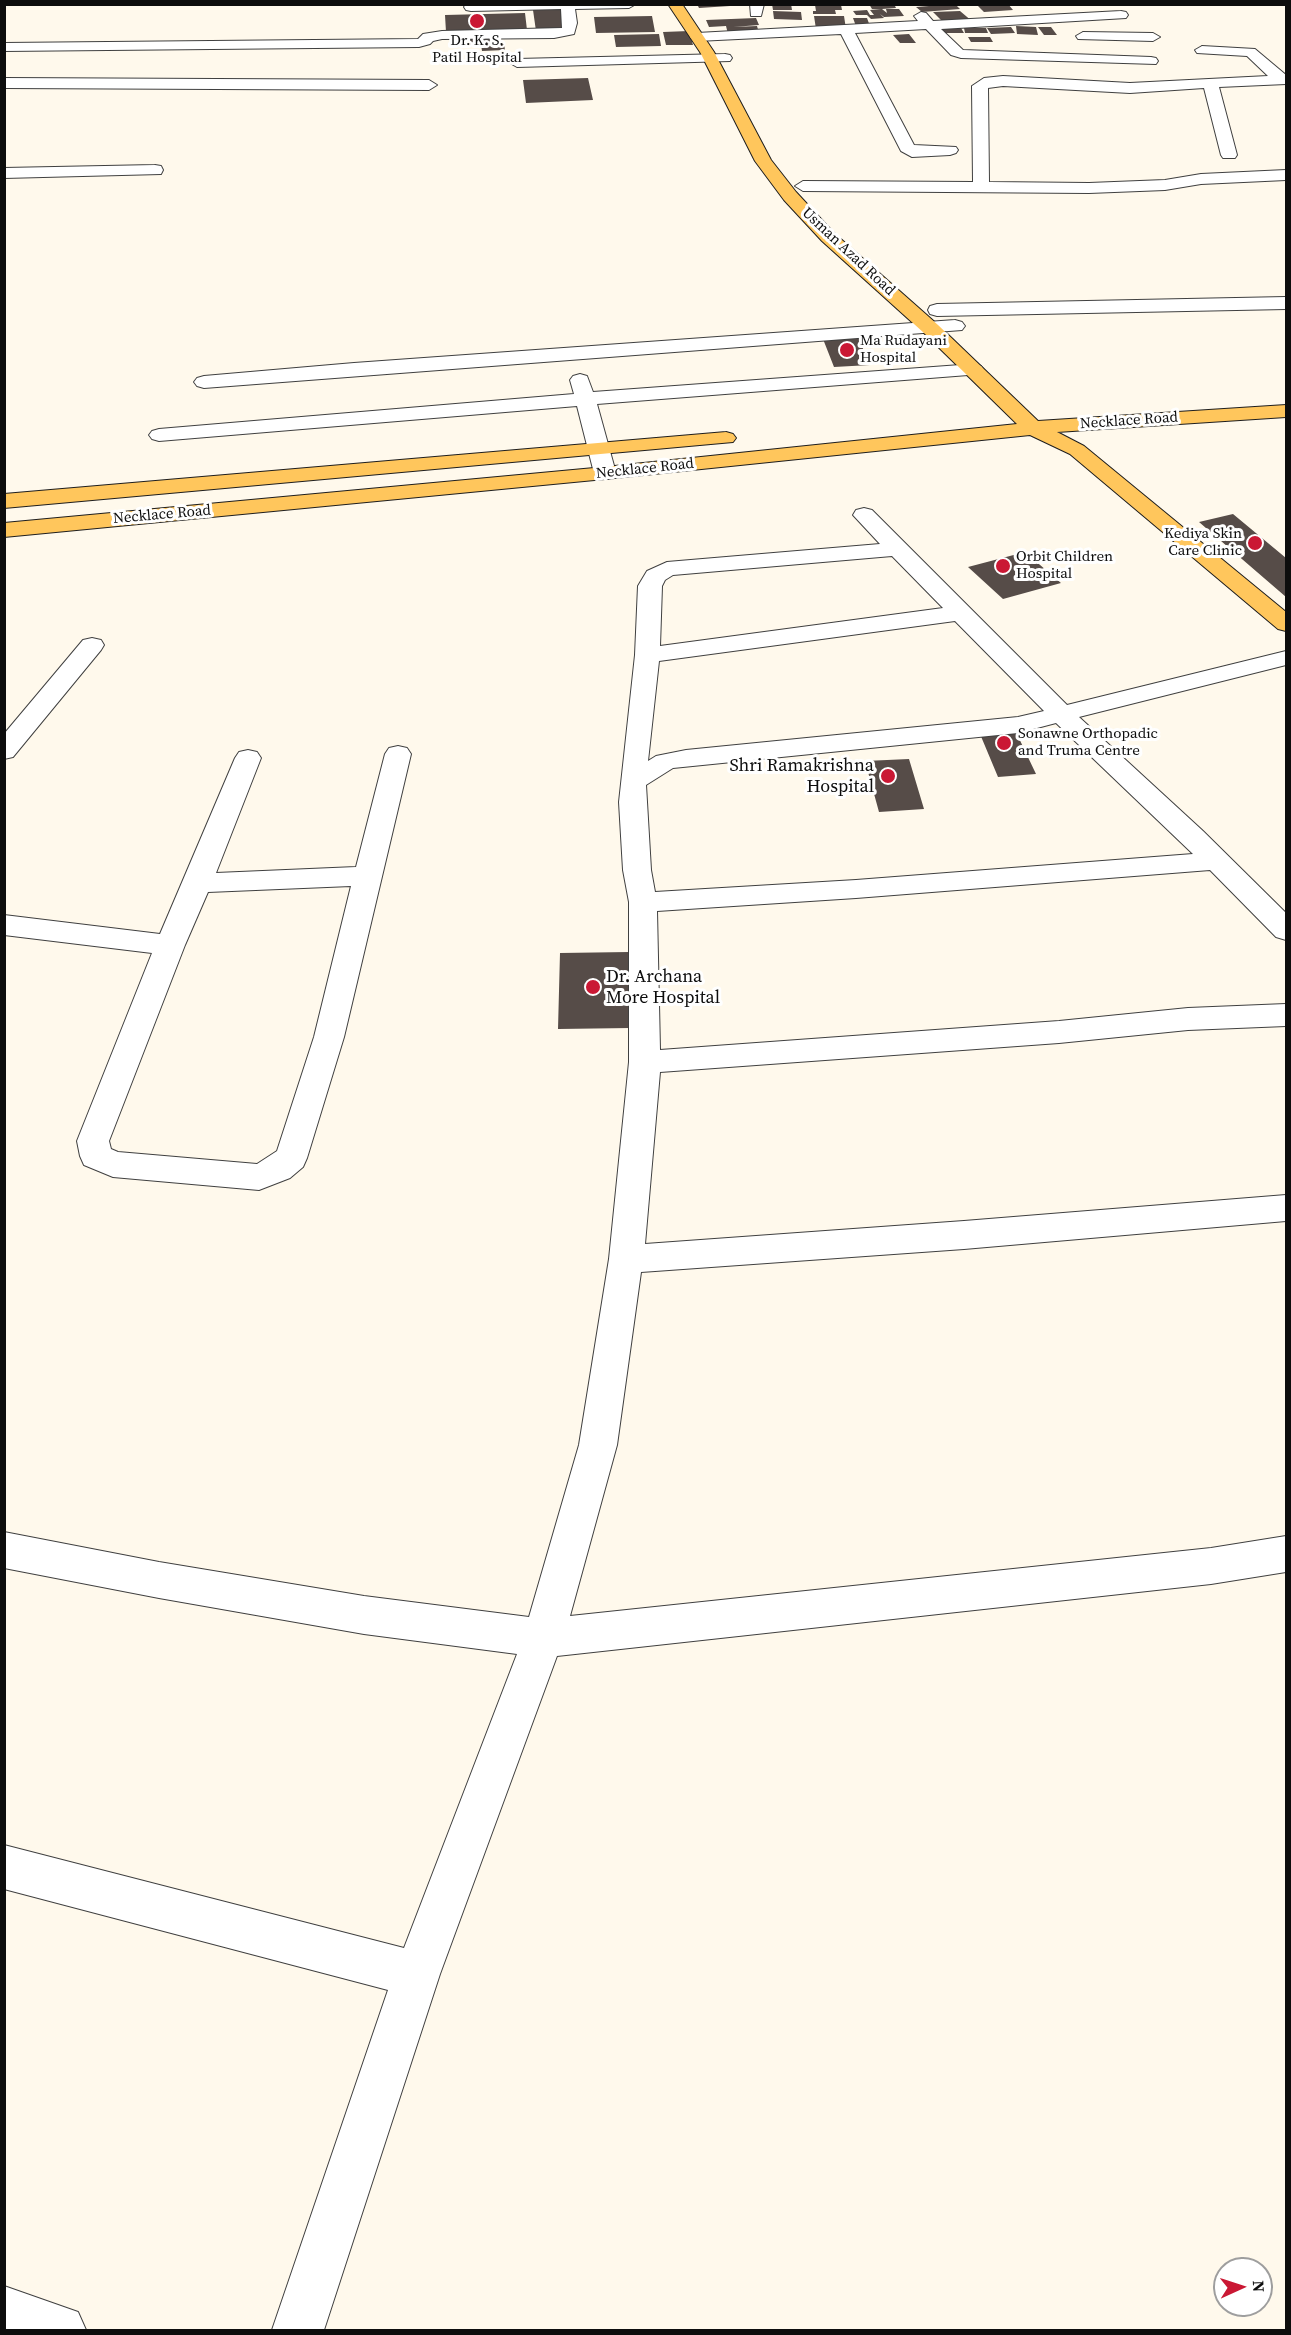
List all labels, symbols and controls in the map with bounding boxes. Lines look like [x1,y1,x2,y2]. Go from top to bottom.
marker: Dr. K. S. Patil Hospital [468,12,486,30]
place label: Dr. K. S. Patil Hospital [432,32,522,67]
street label: Usman Azad Road [798,204,898,300]
place label: Ma Rudayani Hospital [860,332,947,367]
marker: Ma Rudayani Hospital [838,341,856,359]
street label: Necklace Road [1079,409,1179,433]
street label: Necklace Road [595,455,695,483]
street label: Necklace Road [112,502,212,528]
place label: Kediya Skin Care Clinic [1164,525,1242,560]
marker: Kediya Skin Care Clinic [1246,534,1264,552]
place label: Orbit Children Hospital [1016,548,1113,583]
marker: Orbit Children Hospital [994,557,1012,575]
place label: Sonawne Orthopadic and Truma Centre [1018,725,1158,760]
marker: Sonawne Orthopadic and Truma Centre [995,734,1013,752]
place label: Shri Ramakrishna Hospital [729,755,874,798]
marker: Shri Ramakrishna Hospital [879,767,897,785]
place label: Dr. Archana More Hospital [606,966,720,1008]
marker: Dr. Archana More Hospital [584,978,602,996]
north arrow [1213,2257,1273,2317]
text: N [1248,2280,1270,2293]

